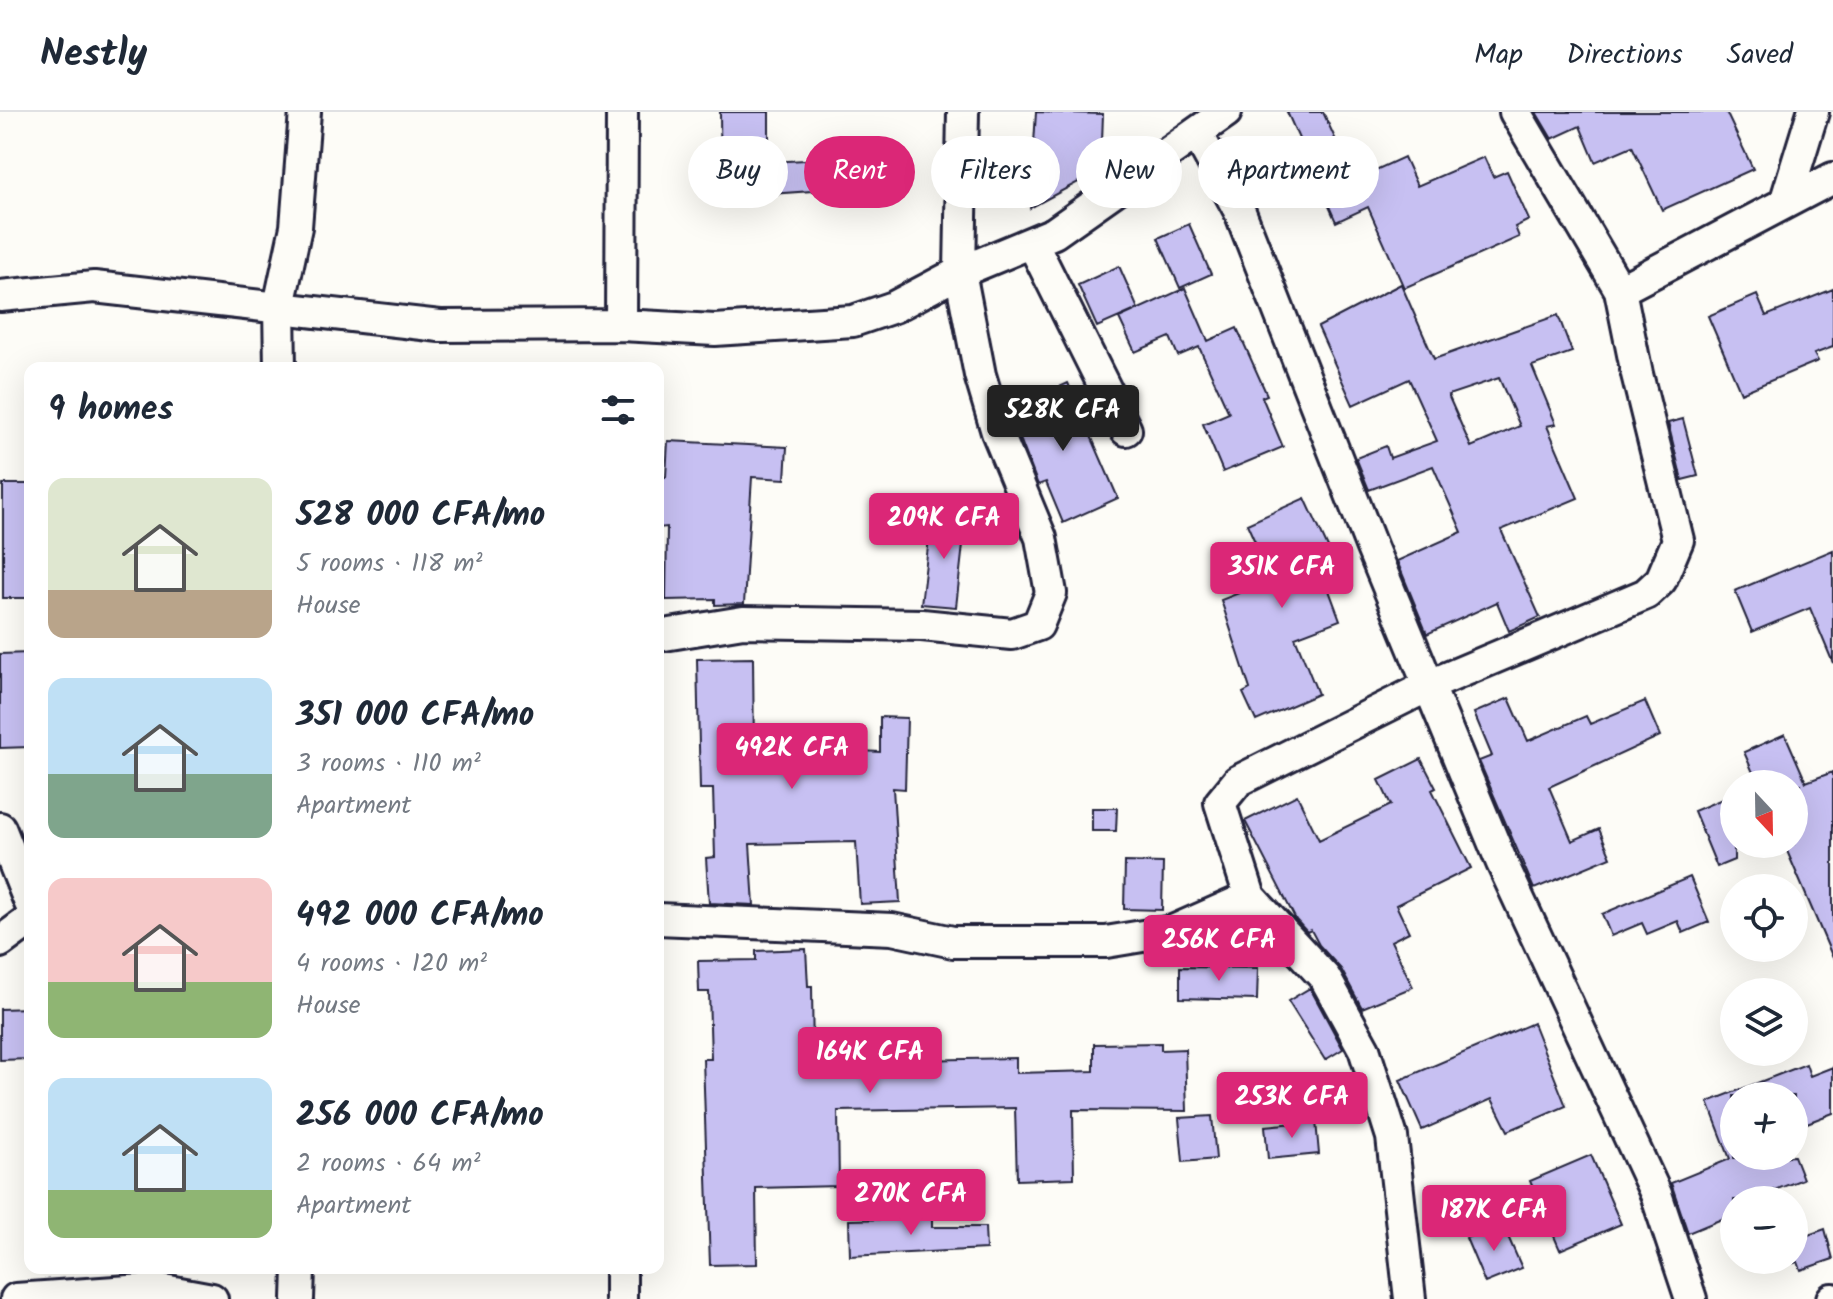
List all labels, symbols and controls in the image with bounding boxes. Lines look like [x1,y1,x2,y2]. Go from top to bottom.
text: Nestly [40,25,147,85]
text: Map [1474,33,1523,78]
text: Directions [1567,33,1683,78]
text: Saved [1727,33,1793,78]
chip: Buy [688,136,788,208]
chip: Rent [804,136,915,208]
chip: Filters [931,136,1060,208]
chip: New [1076,136,1182,208]
chip: Apartment [1198,136,1379,208]
text: 9 homes [48,383,173,437]
pin: 528K CFA [980,385,1146,453]
icon: filters [596,388,640,432]
text: 528K CFA [1005,390,1121,432]
text: 528 000 CFA/mo [296,489,545,543]
pin: 209K CFA [861,493,1027,561]
text: 209K CFA [887,498,1001,540]
icon: home [112,510,208,606]
pin: 351K CFA [1199,542,1365,610]
text: 5 rooms · 118 m² [296,543,482,585]
text: 351K CFA [1228,547,1336,589]
text: House [296,585,360,627]
text: 351 000 CFA/mo [296,689,534,743]
icon: home [112,710,208,806]
pin: 492K CFA [709,723,875,791]
text: 492K CFA [735,728,849,770]
text: 3 rooms · 110 m² [296,743,481,785]
north arrow [1720,770,1808,858]
map controls [1720,770,1808,1274]
text: Apartment [296,785,411,827]
button: locate [1720,874,1808,962]
text: 492 000 CFA/mo [296,889,544,943]
icon: home [112,910,208,1006]
pin: 256K CFA [1136,915,1302,983]
text: 256K CFA [1162,920,1276,962]
text: 4 rooms · 120 m² [296,943,487,985]
button: layers [1720,978,1808,1066]
text: House [296,985,360,1027]
pin: 164K CFA [787,1027,953,1095]
text: 164K CFA [816,1032,924,1074]
pin: 253K CFA [1209,1072,1375,1140]
text: 253K CFA [1235,1077,1349,1119]
button: + [1720,1082,1808,1170]
text: 256 000 CFA/mo [296,1089,544,1143]
icon: home [112,1110,208,1206]
text: 2 rooms · 64 m² [296,1143,480,1185]
pin: 270K CFA [828,1169,994,1237]
text: 270K CFA [855,1174,967,1216]
text: Apartment [296,1185,411,1227]
pin: 187K CFA [1411,1185,1577,1253]
button: − [1720,1186,1808,1274]
text: 187K CFA [1440,1190,1548,1232]

